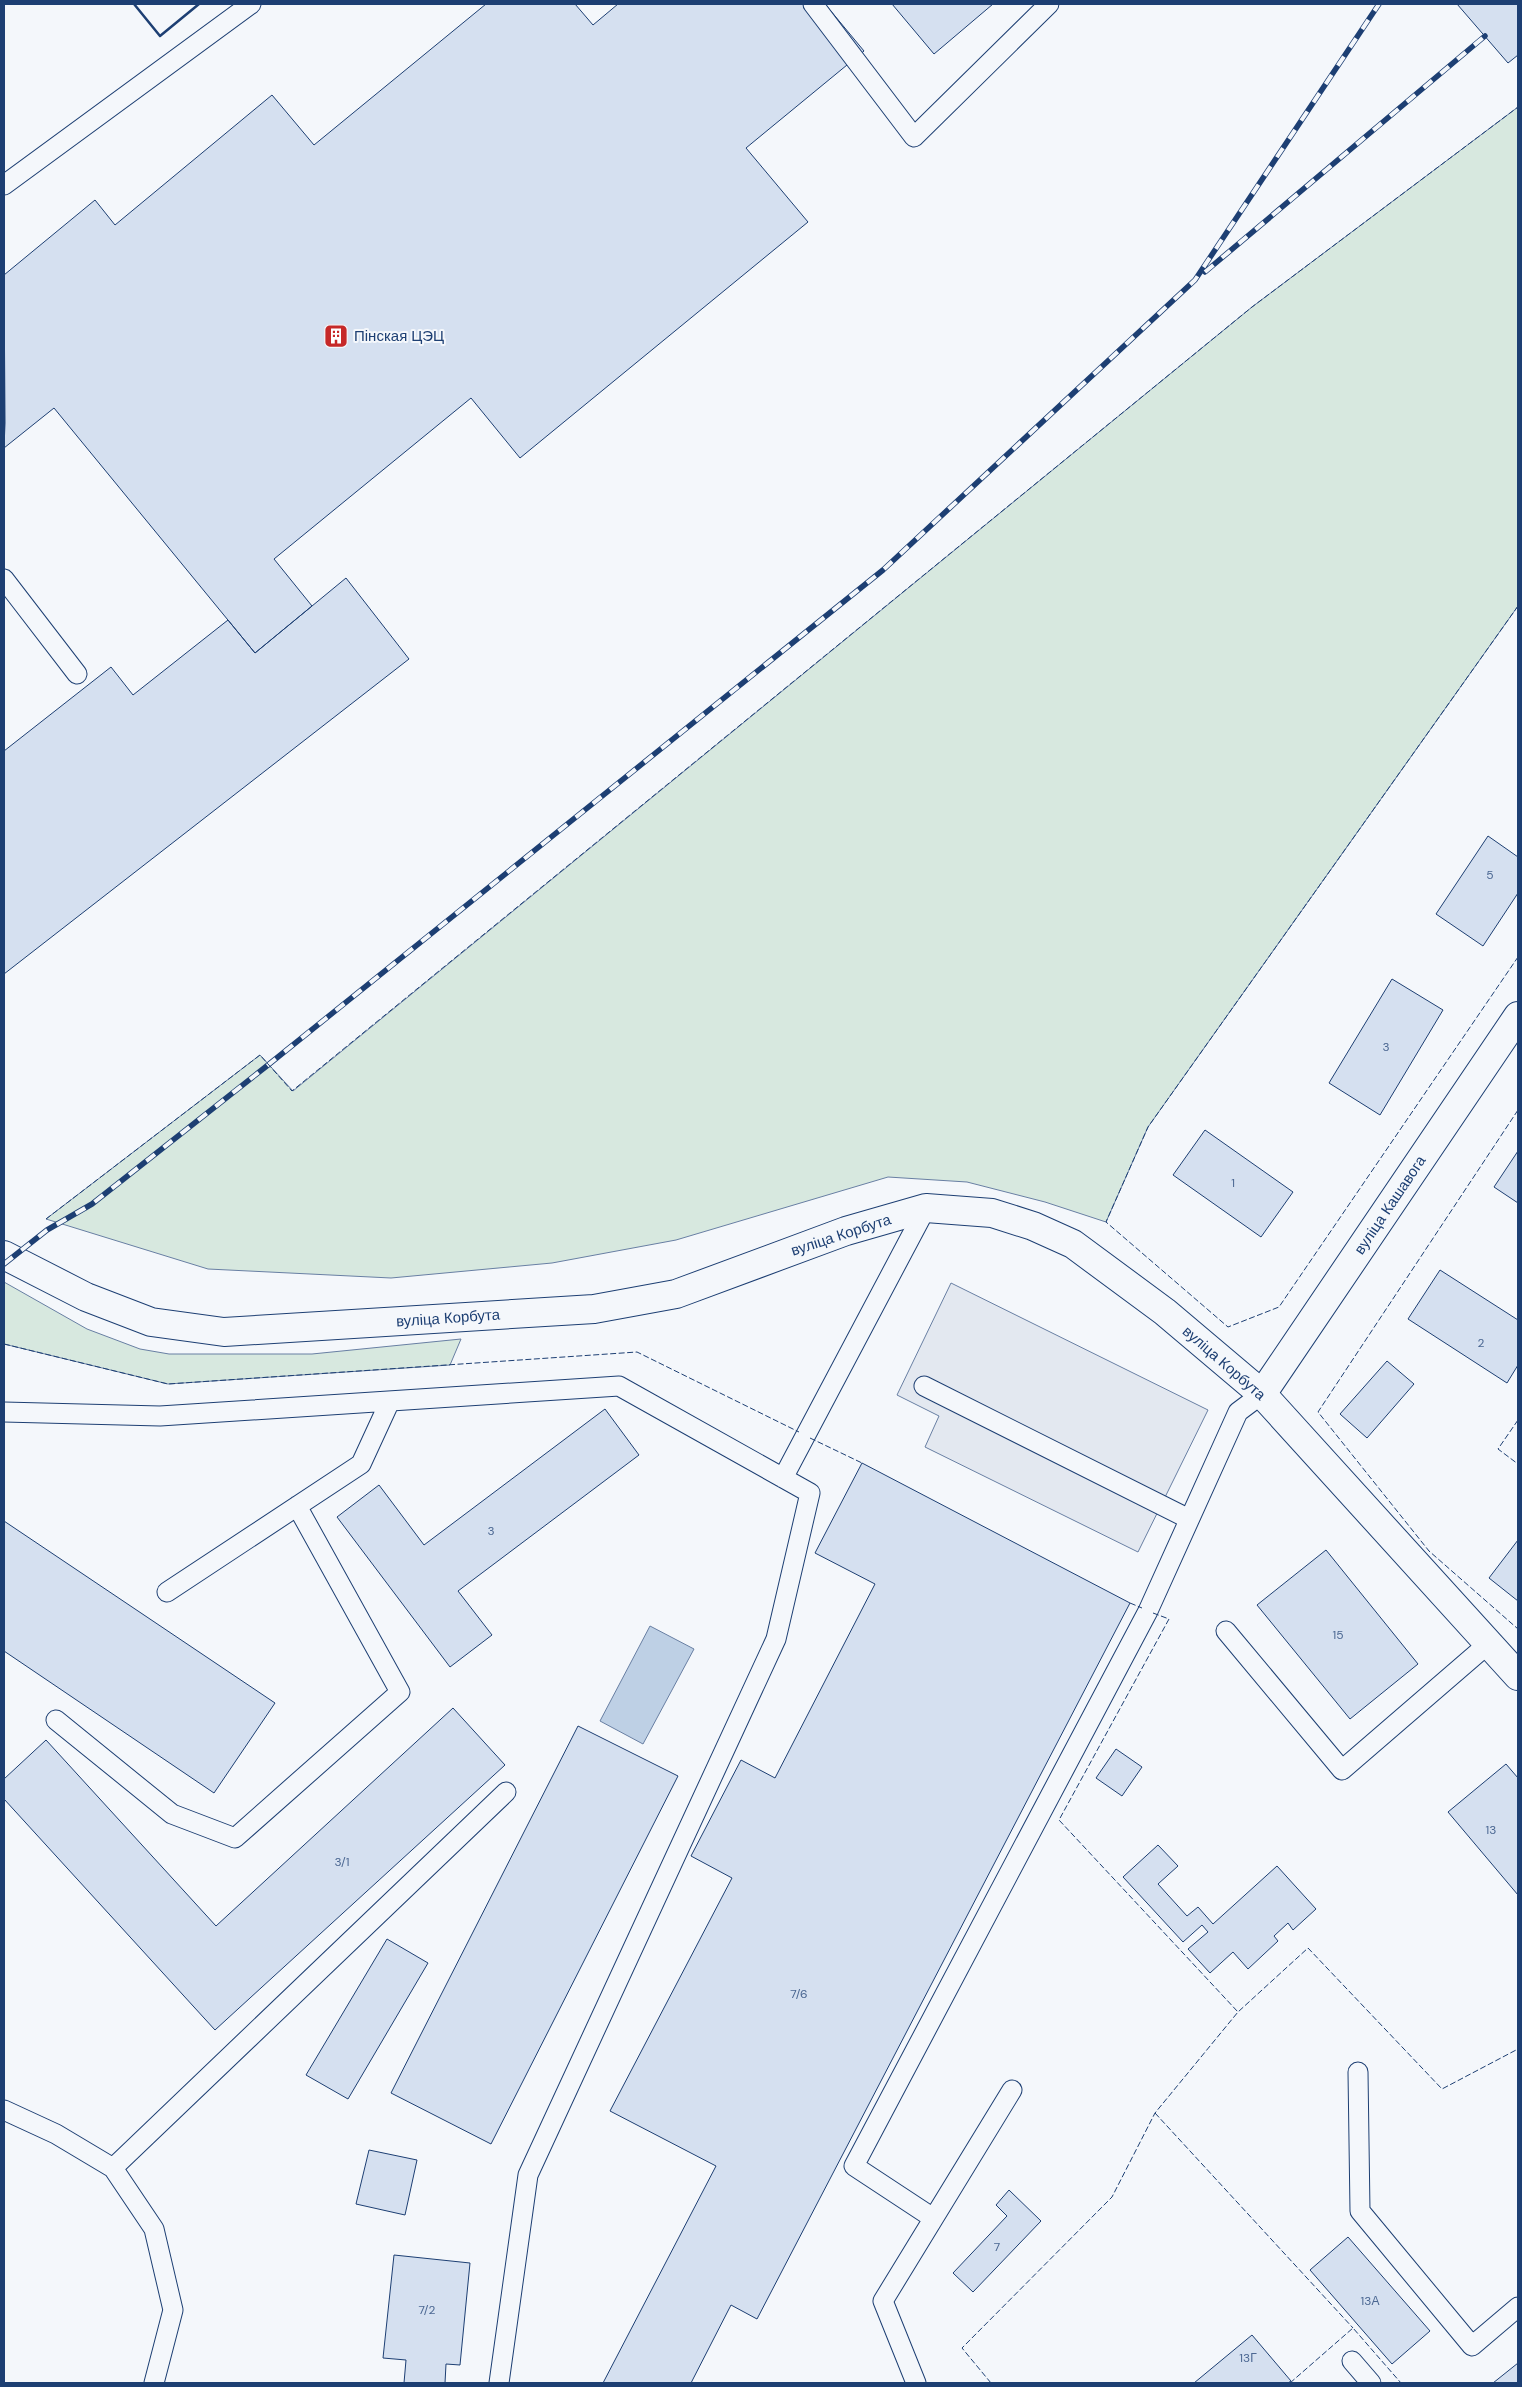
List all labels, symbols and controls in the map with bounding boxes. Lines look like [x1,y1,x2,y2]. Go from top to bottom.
building icon: Пінская ЦЭЦ [323,323,349,349]
place label: Пінская ЦЭЦ [354,326,444,346]
house number: 5 [1486,867,1494,883]
house number: 3 [1382,1039,1390,1055]
street label: вуліца Кашавога [1350,1151,1431,1258]
house number: 1 [1231,1175,1235,1191]
street label: вуліца Корбута [788,1209,894,1261]
street label: вуліца Корбута [395,1304,501,1332]
street label: вуліца Корбута [1178,1321,1270,1405]
house number: 2 [1478,1335,1485,1351]
house number: 3 [487,1523,495,1539]
house number: 15 [1332,1627,1344,1643]
house number: 13 [1486,1822,1496,1838]
house number: 3/1 [335,1854,349,1870]
house number: 7/6 [790,1986,808,2002]
house number: 7 [994,2239,1000,2255]
house number: 13А [1361,2293,1379,2309]
house number: 7/2 [419,2302,436,2318]
house number: 13Г [1239,2350,1257,2366]

